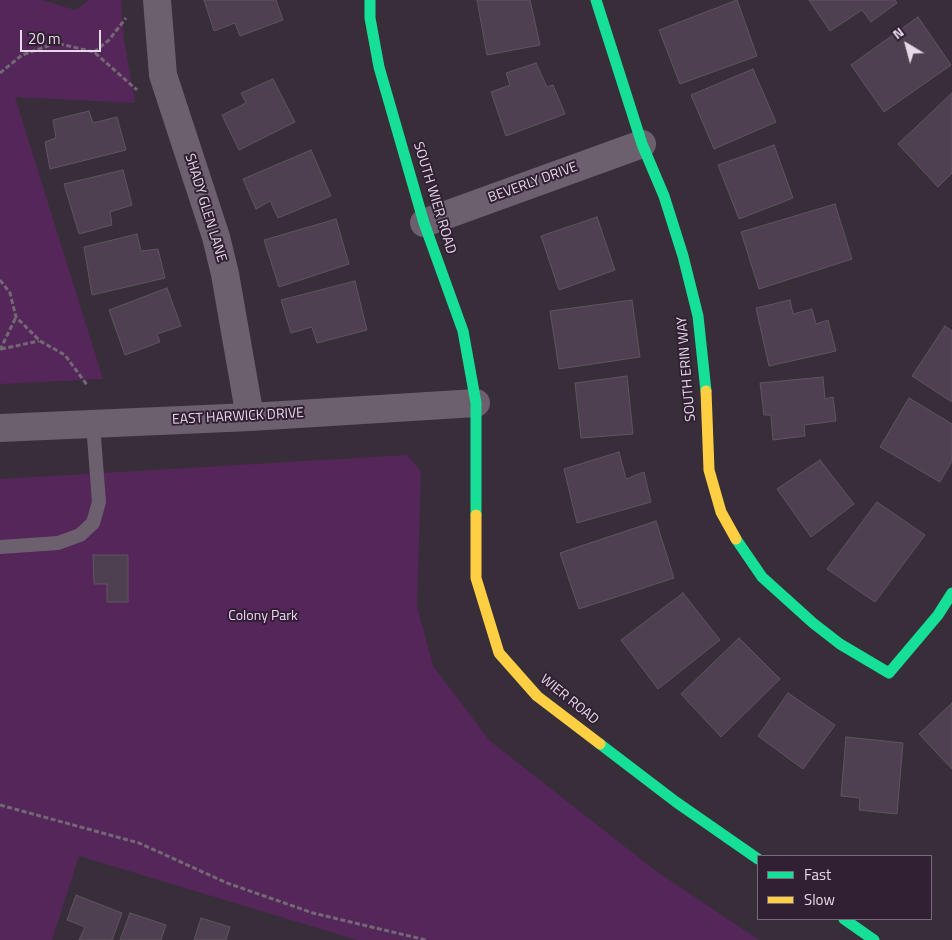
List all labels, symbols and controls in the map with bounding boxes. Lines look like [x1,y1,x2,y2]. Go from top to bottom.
scale bar [22,20,104,52]
north arrow [882,20,932,70]
text: N [887,21,908,44]
text: 20 m [28,27,61,50]
street label: SOUTH WIER ROAD [409,140,459,256]
street label: SHADY GLEN LANE [181,152,229,264]
street label: BEVERLY DRIVE [486,159,580,207]
street label: SOUTH ERIN WAY [674,316,700,422]
street label: EAST HARWICK DRIVE [172,405,304,429]
park label: Colony Park [228,609,298,625]
street label: WIER ROAD [536,671,602,729]
legend [757,855,932,920]
text: Fast [804,863,831,886]
text: Slow [804,888,835,911]

